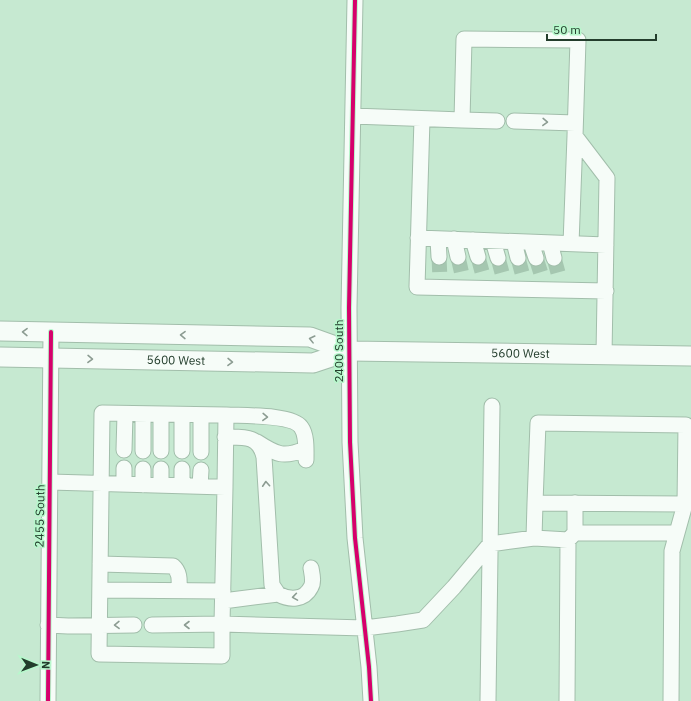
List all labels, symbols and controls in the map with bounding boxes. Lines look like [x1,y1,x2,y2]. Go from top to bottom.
scale bar [547,16,656,42]
text: 50 m [553,22,581,37]
one-way arrow [542,118,548,126]
street label: 2400 South [331,319,346,383]
one-way arrow [22,328,28,336]
one-way arrow [180,331,186,339]
one-way arrow [309,335,316,343]
street label: 5600 West [491,345,550,361]
street label: 5600 West [146,352,205,368]
one-way arrow [87,354,93,363]
one-way arrow [227,357,233,366]
one-way arrow [262,413,268,421]
one-way arrow [261,481,270,487]
street label: 2455 South [31,484,48,548]
one-way arrow [292,592,298,601]
one-way arrow [114,621,120,629]
one-way arrow [184,621,190,629]
north arrow [16,645,56,685]
text: N [39,661,53,669]

